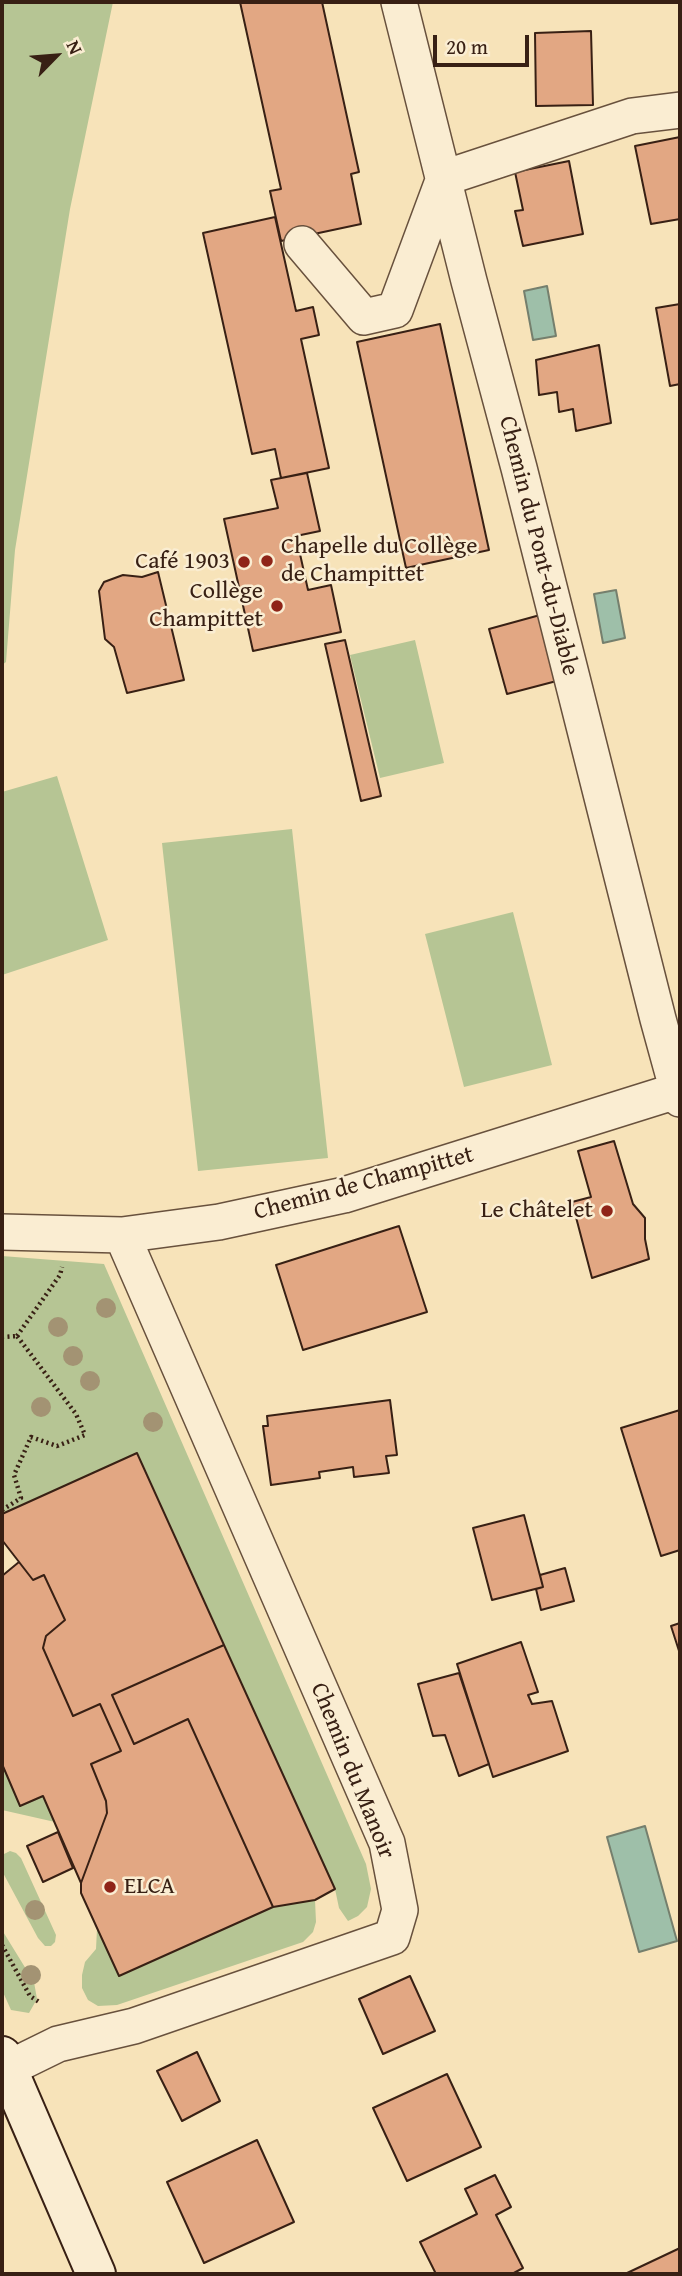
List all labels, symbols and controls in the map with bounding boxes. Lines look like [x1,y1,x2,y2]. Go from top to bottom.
north arrow [21,21,91,91]
scale bar [437,21,533,65]
text: 20 m [446,31,488,62]
text: N [60,35,90,59]
street label: Chemin du Pont-du-Diable [492,413,584,679]
place label: Chapelle du Collège de Champittet [281,533,477,589]
place label: Café 1903 [135,548,230,576]
marker: Chapelle du Collège de Champittet [259,553,275,569]
marker: Café 1903 [236,554,252,570]
place label: Collège Champittet [149,578,263,634]
marker: Collège Champittet [269,598,285,614]
street label: Chemin de Champittet [251,1141,477,1227]
place label: Le Châtelet [481,1197,593,1225]
marker: Le Châtelet [599,1203,615,1219]
street label: Chemin du Manoir [304,1679,400,1863]
place label: ELCA [124,1873,175,1901]
marker: ELCA [102,1879,118,1895]

